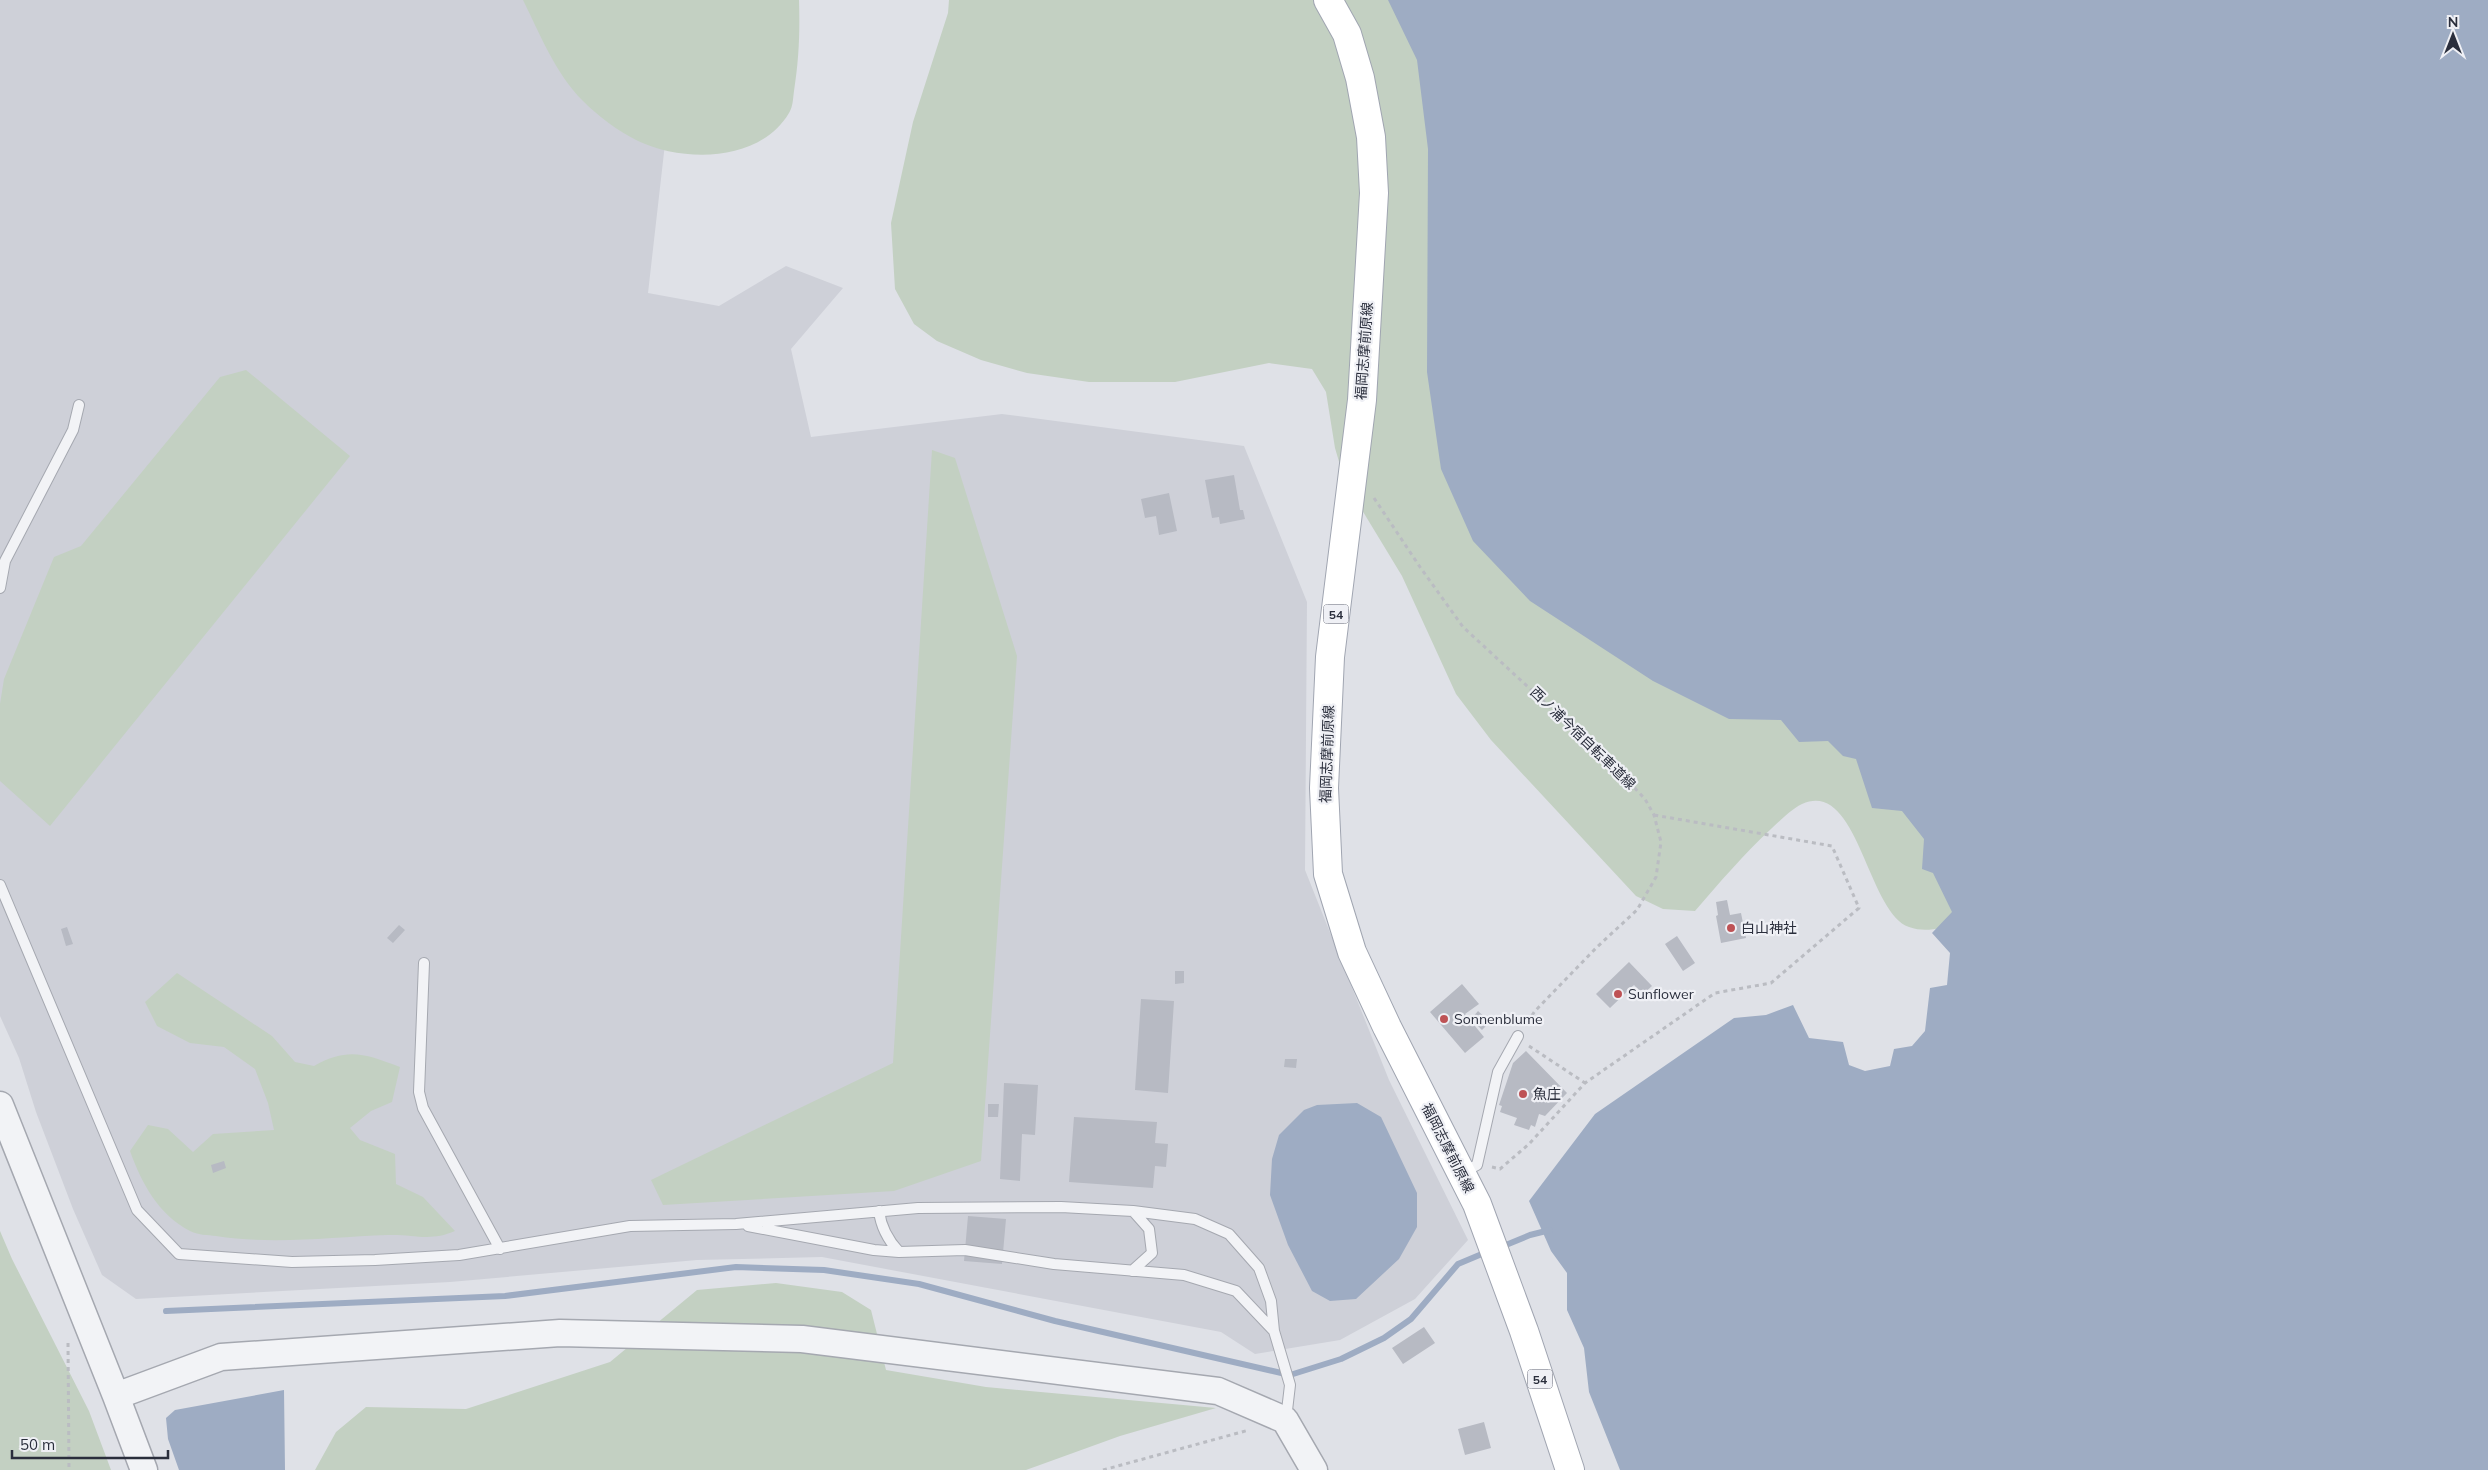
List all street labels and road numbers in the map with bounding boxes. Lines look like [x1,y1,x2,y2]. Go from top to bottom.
street label: 福岡志摩前原線 [1352,301,1376,401]
road number: 54 [1324,604,1348,624]
street label: 西ノ浦今宿自転車道線 [1526,683,1640,793]
street label: 福岡志摩前原線 [1316,705,1338,803]
street label: 福岡志摩前原線 [1418,1100,1478,1196]
road number: 54 [1528,1370,1552,1388]

